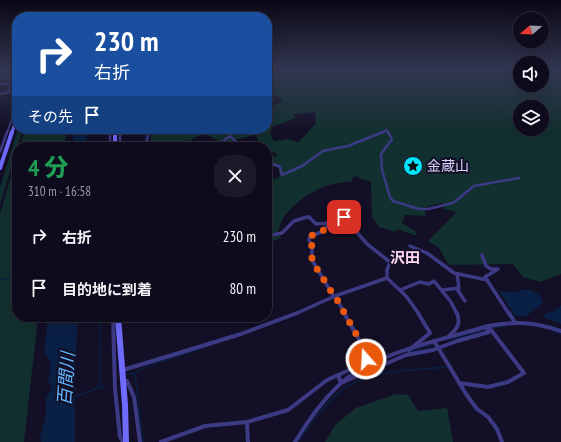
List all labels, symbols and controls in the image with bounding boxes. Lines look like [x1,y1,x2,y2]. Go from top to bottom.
north arrow [513,12,549,48]
map controls [513,12,549,136]
text: 230 m [94,22,158,59]
icon: right [28,28,80,80]
button: sound [513,56,549,92]
text: 右折 [94,61,130,84]
button: layers [513,100,549,136]
icon: arrive [81,104,103,126]
text: その先 [28,107,73,126]
text: 4 分 [28,152,68,183]
button: close [214,155,256,197]
place icon: 金蔵山 [402,155,424,177]
place label: 金蔵山 [427,157,469,175]
text: 310 m · 16:58 [28,183,91,200]
pin [327,200,361,234]
icon: arrive [333,206,355,228]
icon: right [28,225,50,247]
text: 230 m [223,227,256,246]
text: 右折 [62,228,92,247]
district label: 沢田 [390,248,420,267]
icon: arrive [28,277,50,299]
text: 80 m [230,279,256,298]
text: 目的地に到着 [62,280,152,299]
position arrow [345,338,387,380]
water label: 百間川 [53,349,79,407]

